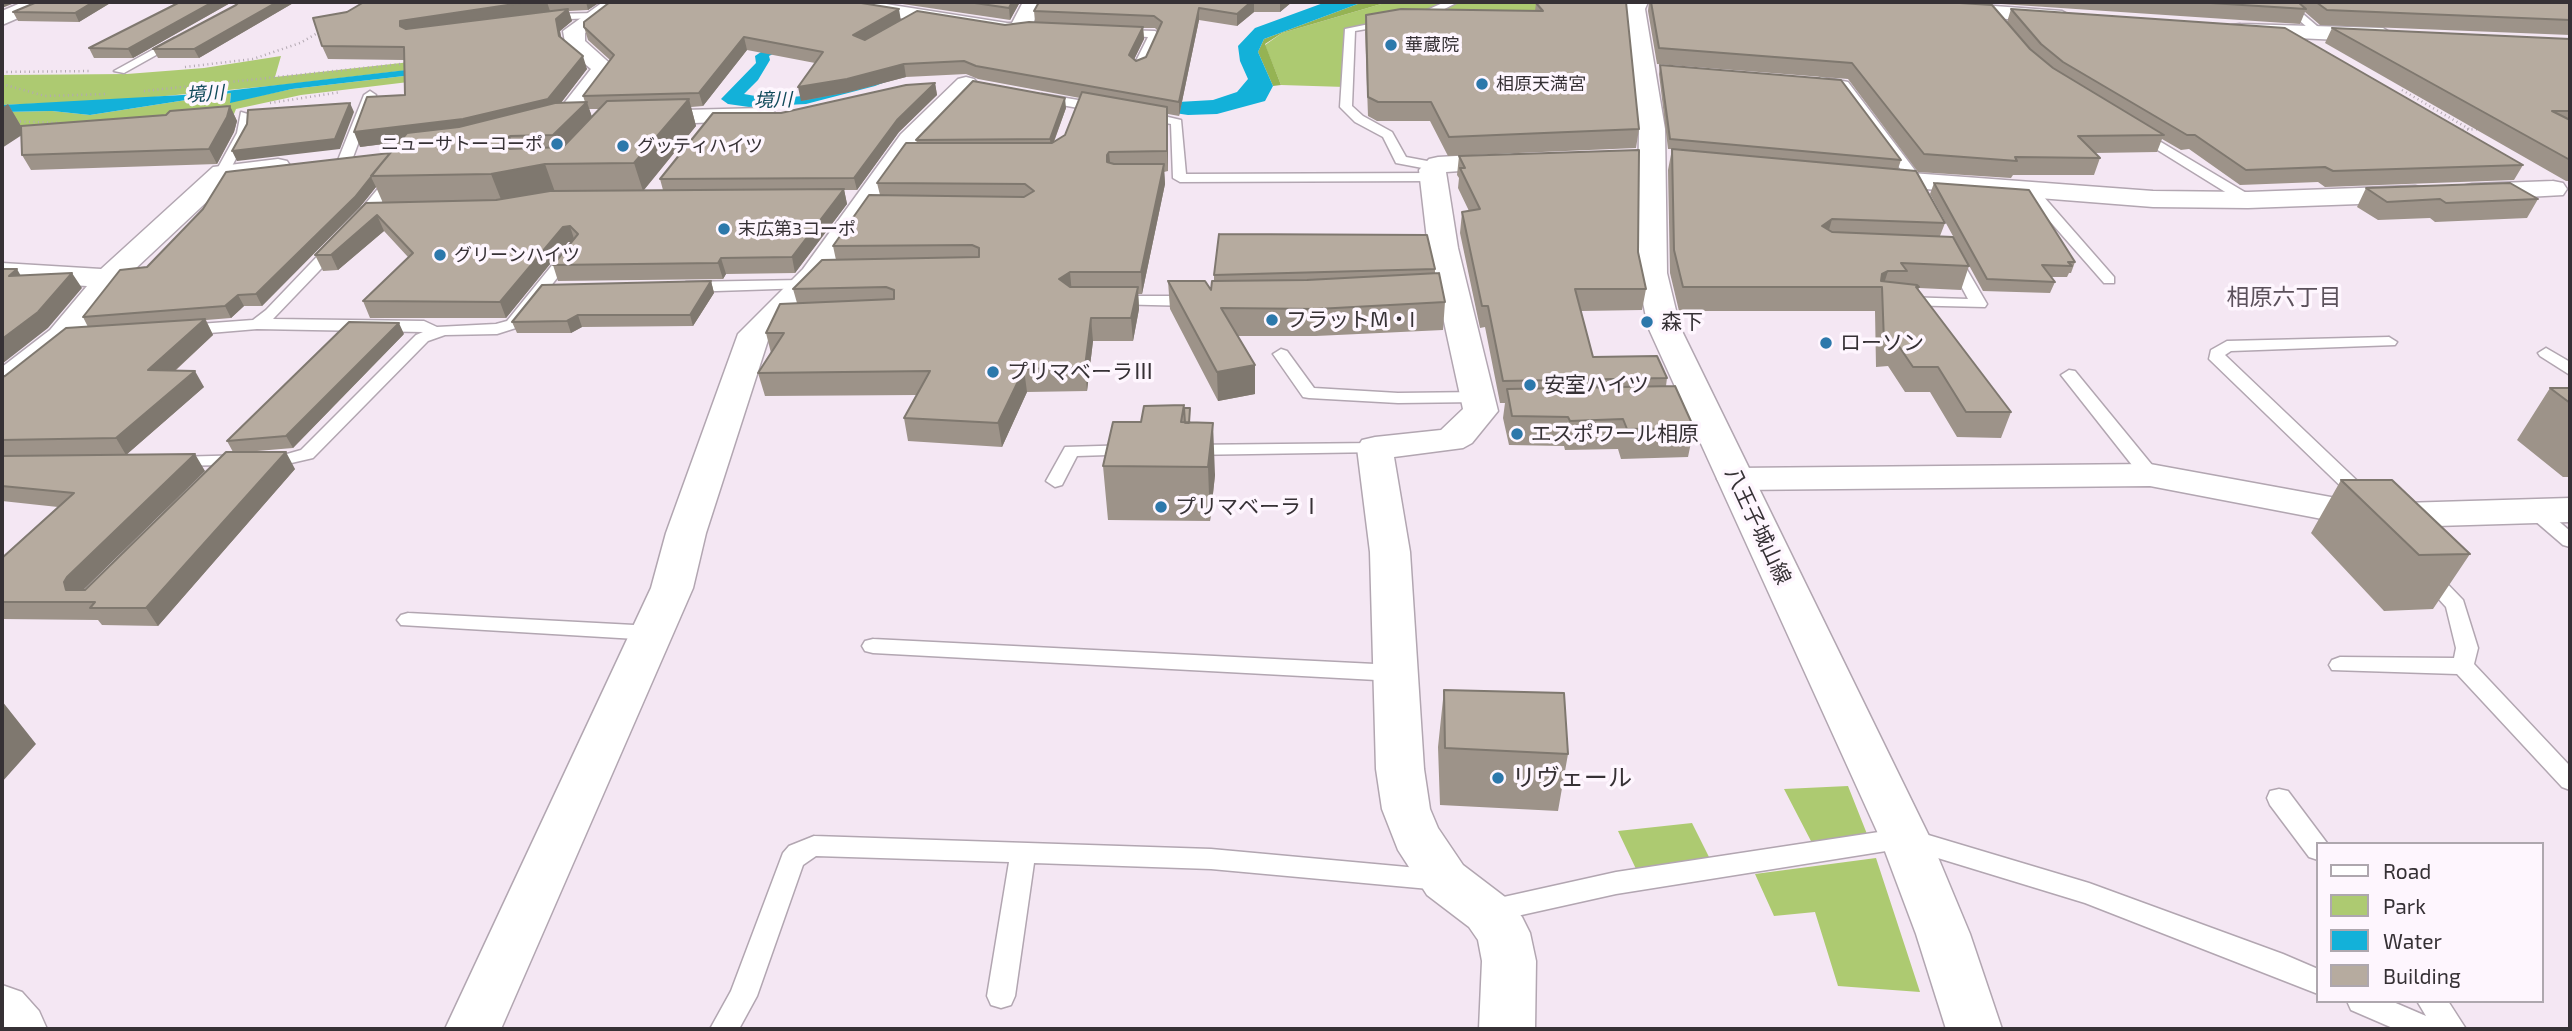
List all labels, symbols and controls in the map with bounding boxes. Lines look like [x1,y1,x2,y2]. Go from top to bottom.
place label: 華蔵院 [1405,34,1459,56]
marker: 華蔵院 [1383,37,1399,53]
place label: 相原天満宮 [1496,73,1586,95]
marker: 相原天満宮 [1474,76,1490,92]
water label: 境川 [185,81,225,107]
water label: 境川 [754,88,792,112]
place label: ニューサトーコーポ [381,133,543,155]
place label: グッティハイツ [637,135,763,157]
marker: ニューサトーコーポ [549,136,565,152]
marker: グッティハイツ [615,138,631,154]
place label: 末広第3コーポ [738,218,856,240]
marker: 末広第3コーポ [716,221,732,237]
place label: グリーンハイツ [454,244,580,266]
marker: グリーンハイツ [432,247,448,263]
district label: 相原六丁目 [2227,283,2341,311]
place label: フラットM・I [1286,307,1415,333]
place label: 森下 [1661,309,1703,335]
marker: フラットM・I [1264,312,1280,328]
marker: 森下 [1639,314,1655,330]
place label: ローソン [1840,330,1924,356]
marker: ローソン [1818,335,1834,351]
place label: プリマベーラⅢ [1007,359,1154,385]
marker: プリマベーラⅢ [985,364,1001,380]
place label: 安室ハイツ [1544,372,1649,398]
marker: 安室ハイツ [1522,377,1538,393]
place label: エスポワール相原 [1531,421,1699,447]
marker: エスポワール相原 [1509,426,1525,442]
street label: 八王子城山線 [1720,464,1796,588]
place label: プリマベーラⅠ [1175,494,1322,520]
marker: プリマベーラⅠ [1153,499,1169,515]
place label: リヴェール [1512,764,1632,792]
marker: リヴェール [1490,770,1506,786]
legend [2316,842,2544,1003]
text: Road [2383,858,2431,883]
text: Park [2383,893,2426,918]
text: Water [2383,928,2442,953]
text: Building [2383,963,2461,988]

